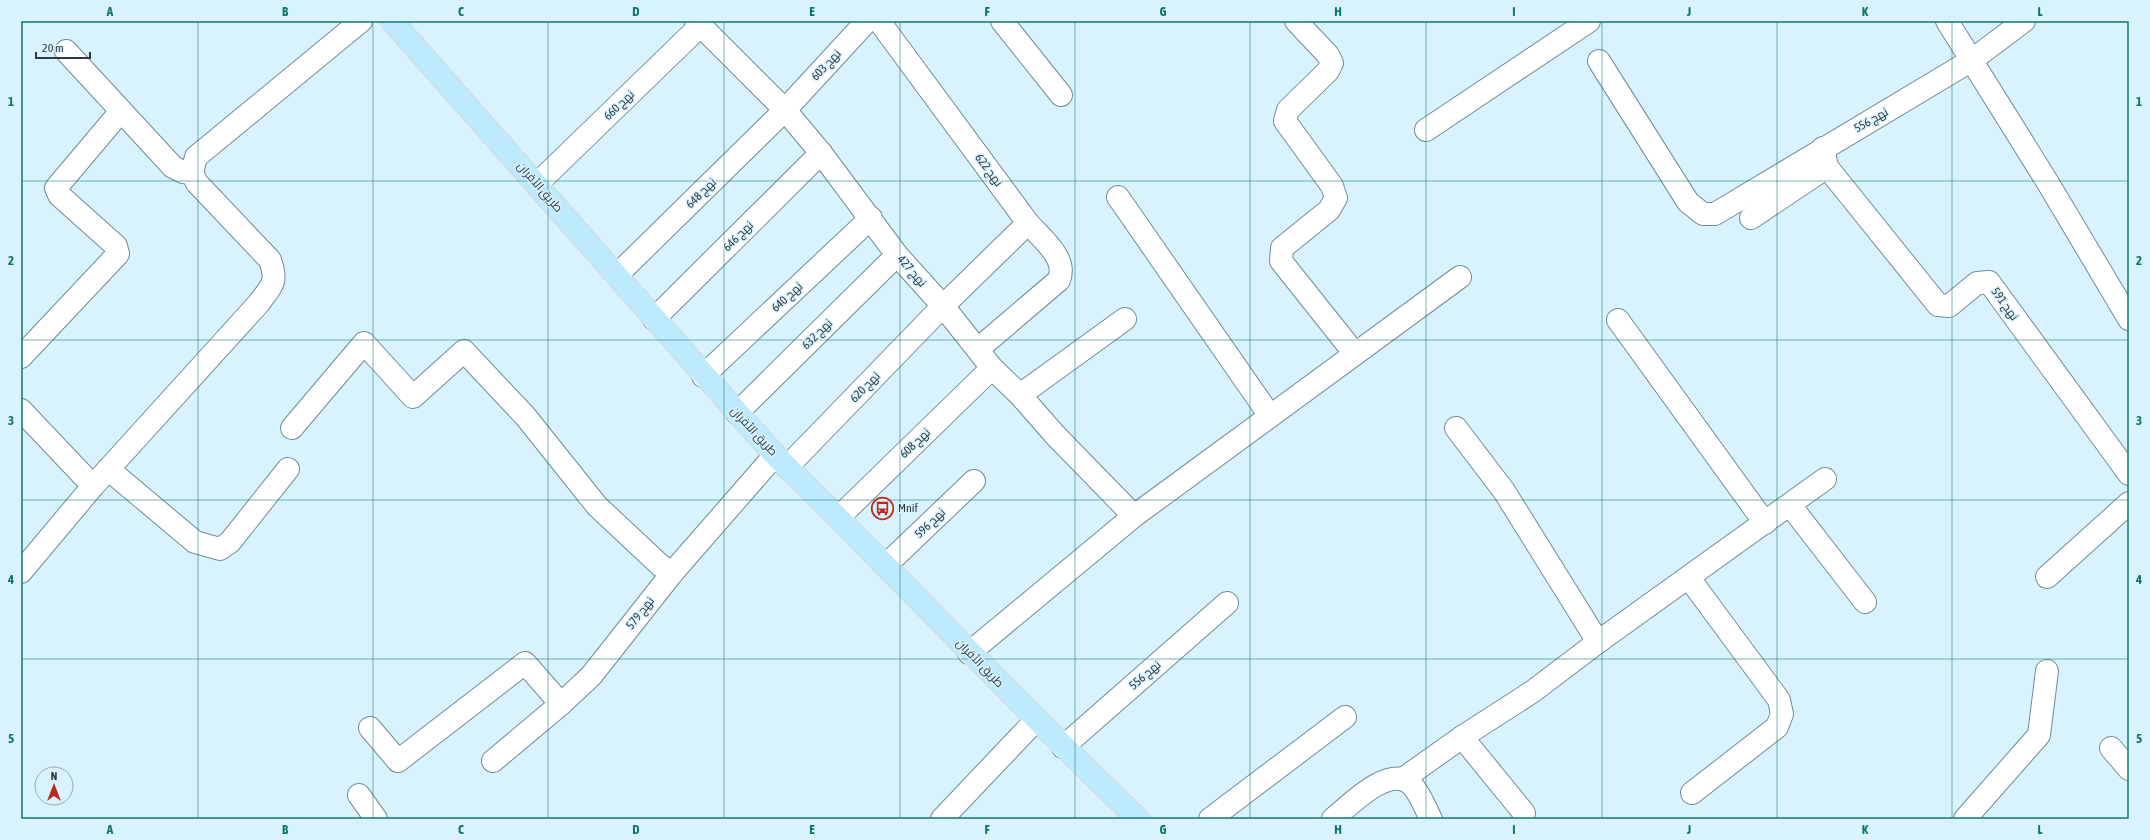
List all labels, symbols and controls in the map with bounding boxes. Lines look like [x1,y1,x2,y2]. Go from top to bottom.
text: A [106,4,114,19]
text: B [282,4,289,19]
text: C [458,4,464,19]
text: D [632,4,640,19]
text: E [809,4,815,19]
text: F [984,4,990,19]
text: G [1160,4,1167,19]
text: H [1334,4,1342,19]
text: I [1512,4,1516,19]
text: J [1686,4,1691,19]
text: K [1862,4,1869,19]
text: L [2037,4,2043,19]
scale bar [36,34,90,60]
text: 20 m [42,41,64,55]
street label: نهج 603 [808,47,845,84]
street label: نهج 660 [601,87,638,124]
text: 1 [8,94,14,109]
text: 1 [2136,94,2142,109]
street label: نهج 556 [1851,105,1891,136]
street label: نهج 622 [971,151,1006,190]
street label: طريق الأفران [514,159,566,215]
street label: نهج 648 [683,175,720,212]
street label: نهج 646 [720,218,757,255]
street label: نهج 427 [894,252,929,290]
text: 2 [8,253,14,268]
text: 2 [2136,253,2142,268]
street label: نهج 640 [769,279,806,316]
street label: نهج 591 [1988,285,2022,324]
street label: نهج 632 [799,316,836,353]
street label: نهج 620 [847,369,884,406]
street label: طريق الأفران [728,404,780,459]
text: 3 [8,413,14,428]
text: 3 [2136,413,2142,428]
street label: نهج 608 [897,425,934,462]
bus stop icon: Mnif [869,495,895,521]
place label: Mnif [898,501,919,515]
street label: نهج 596 [912,505,949,542]
text: 4 [7,572,14,587]
text: 4 [2135,572,2142,587]
street label: نهج 579 [623,594,658,633]
street label: طريق الأفران [953,636,1007,690]
street label: نهج 556 [1126,658,1164,693]
text: 5 [8,731,14,746]
text: 5 [2136,731,2142,746]
north arrow [34,766,74,806]
text: N [51,770,57,782]
text: A [106,822,114,837]
text: B [282,822,289,837]
text: C [458,822,464,837]
text: D [632,822,640,837]
text: E [809,822,815,837]
text: F [984,822,990,837]
text: G [1160,822,1167,837]
text: H [1334,822,1342,837]
text: I [1512,822,1516,837]
text: J [1686,822,1691,837]
text: K [1862,822,1869,837]
text: L [2037,822,2043,837]

